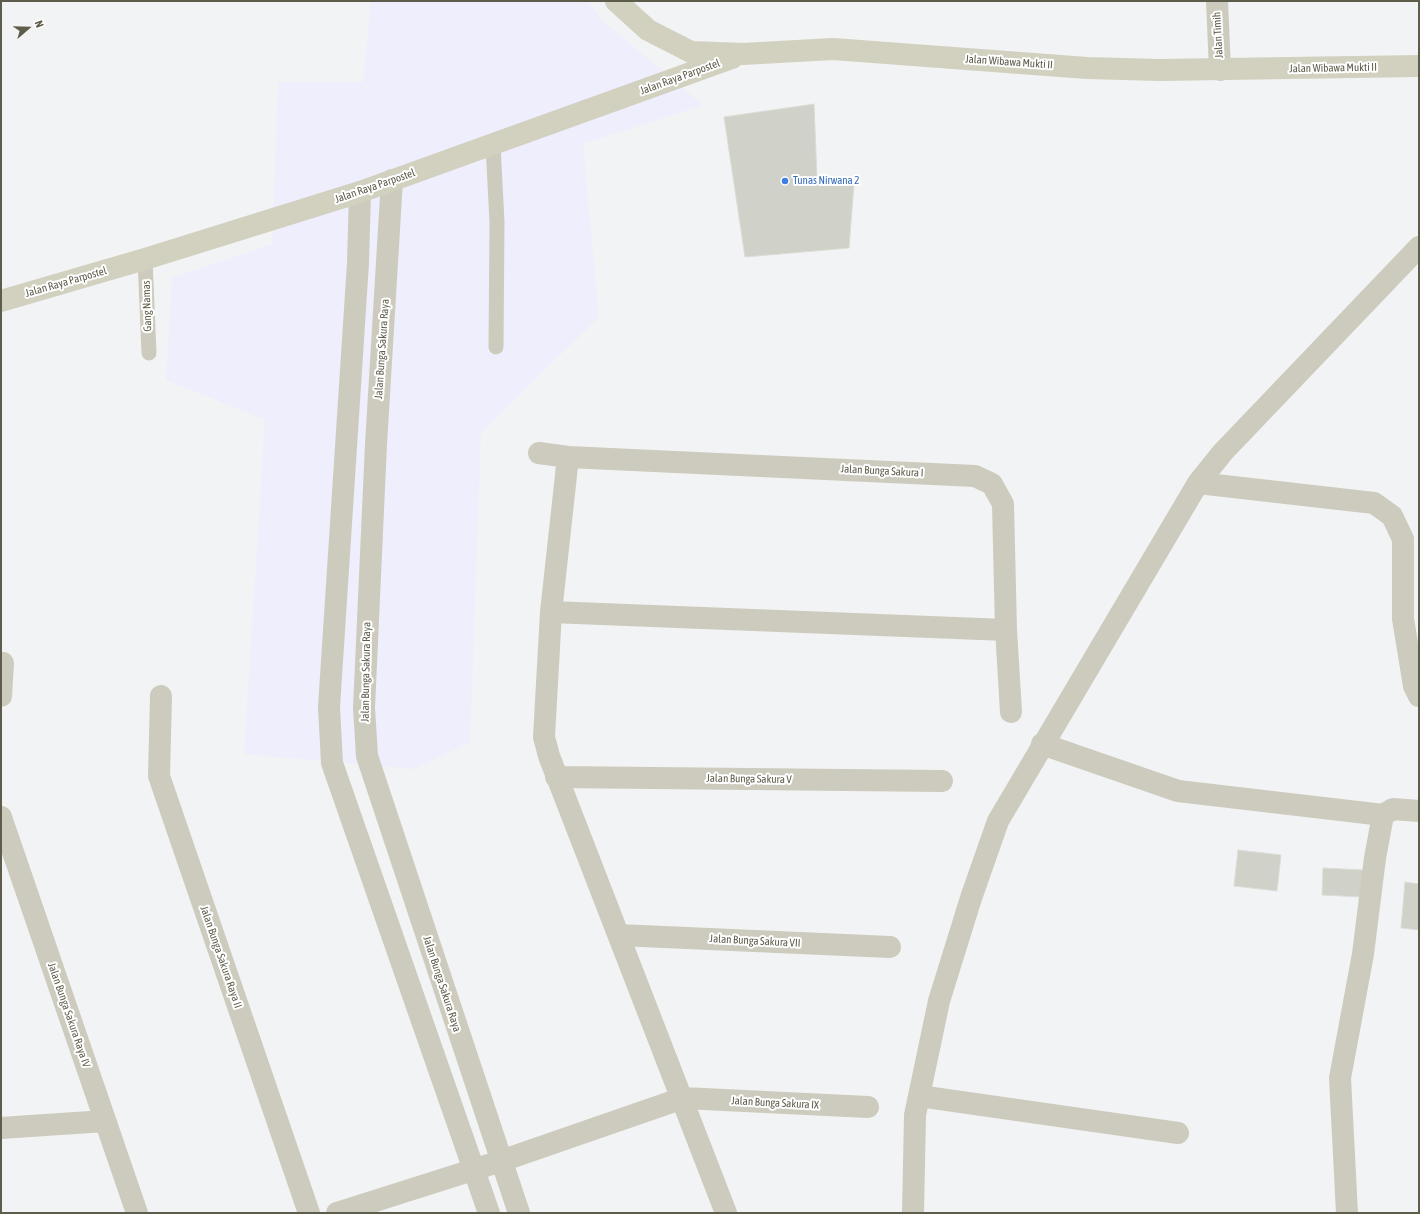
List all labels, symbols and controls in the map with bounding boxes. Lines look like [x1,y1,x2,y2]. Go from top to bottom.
north arrow [8,8,48,48]
street label: Jalan Timih [1210,11,1226,59]
text: N [33,19,46,29]
street label: Jalan Wibawa Mukti II [965,52,1053,72]
street label: Jalan Raya Parpostel [638,56,722,98]
street label: Jalan Wibawa Mukti II [1289,61,1377,75]
street label: Jalan Raya Parpostel [333,166,417,206]
place label: Tunas Nirwana 2 [793,174,859,188]
marker: Tunas Nirwana 2 [780,176,790,186]
street label: Jalan Raya Parpostel [24,264,108,300]
street label: Gang Namas [140,280,154,332]
street label: Jalan Bunga Sakura Raya [372,299,392,399]
street label: Jalan Bunga Sakura I [840,462,924,480]
street label: Jalan Bunga Sakura Raya [359,622,373,722]
street label: Jalan Bunga Sakura V [706,772,792,786]
street label: Jalan Bunga Sakura Raya II [197,904,245,1010]
street label: Jalan Bunga Sakura VII [709,932,801,950]
street label: Jalan Bunga Sakura Raya [420,934,464,1034]
street label: Jalan Bunga Sakura Raya IV [45,961,93,1069]
street label: Jalan Bunga Sakura IX [731,1094,819,1112]

